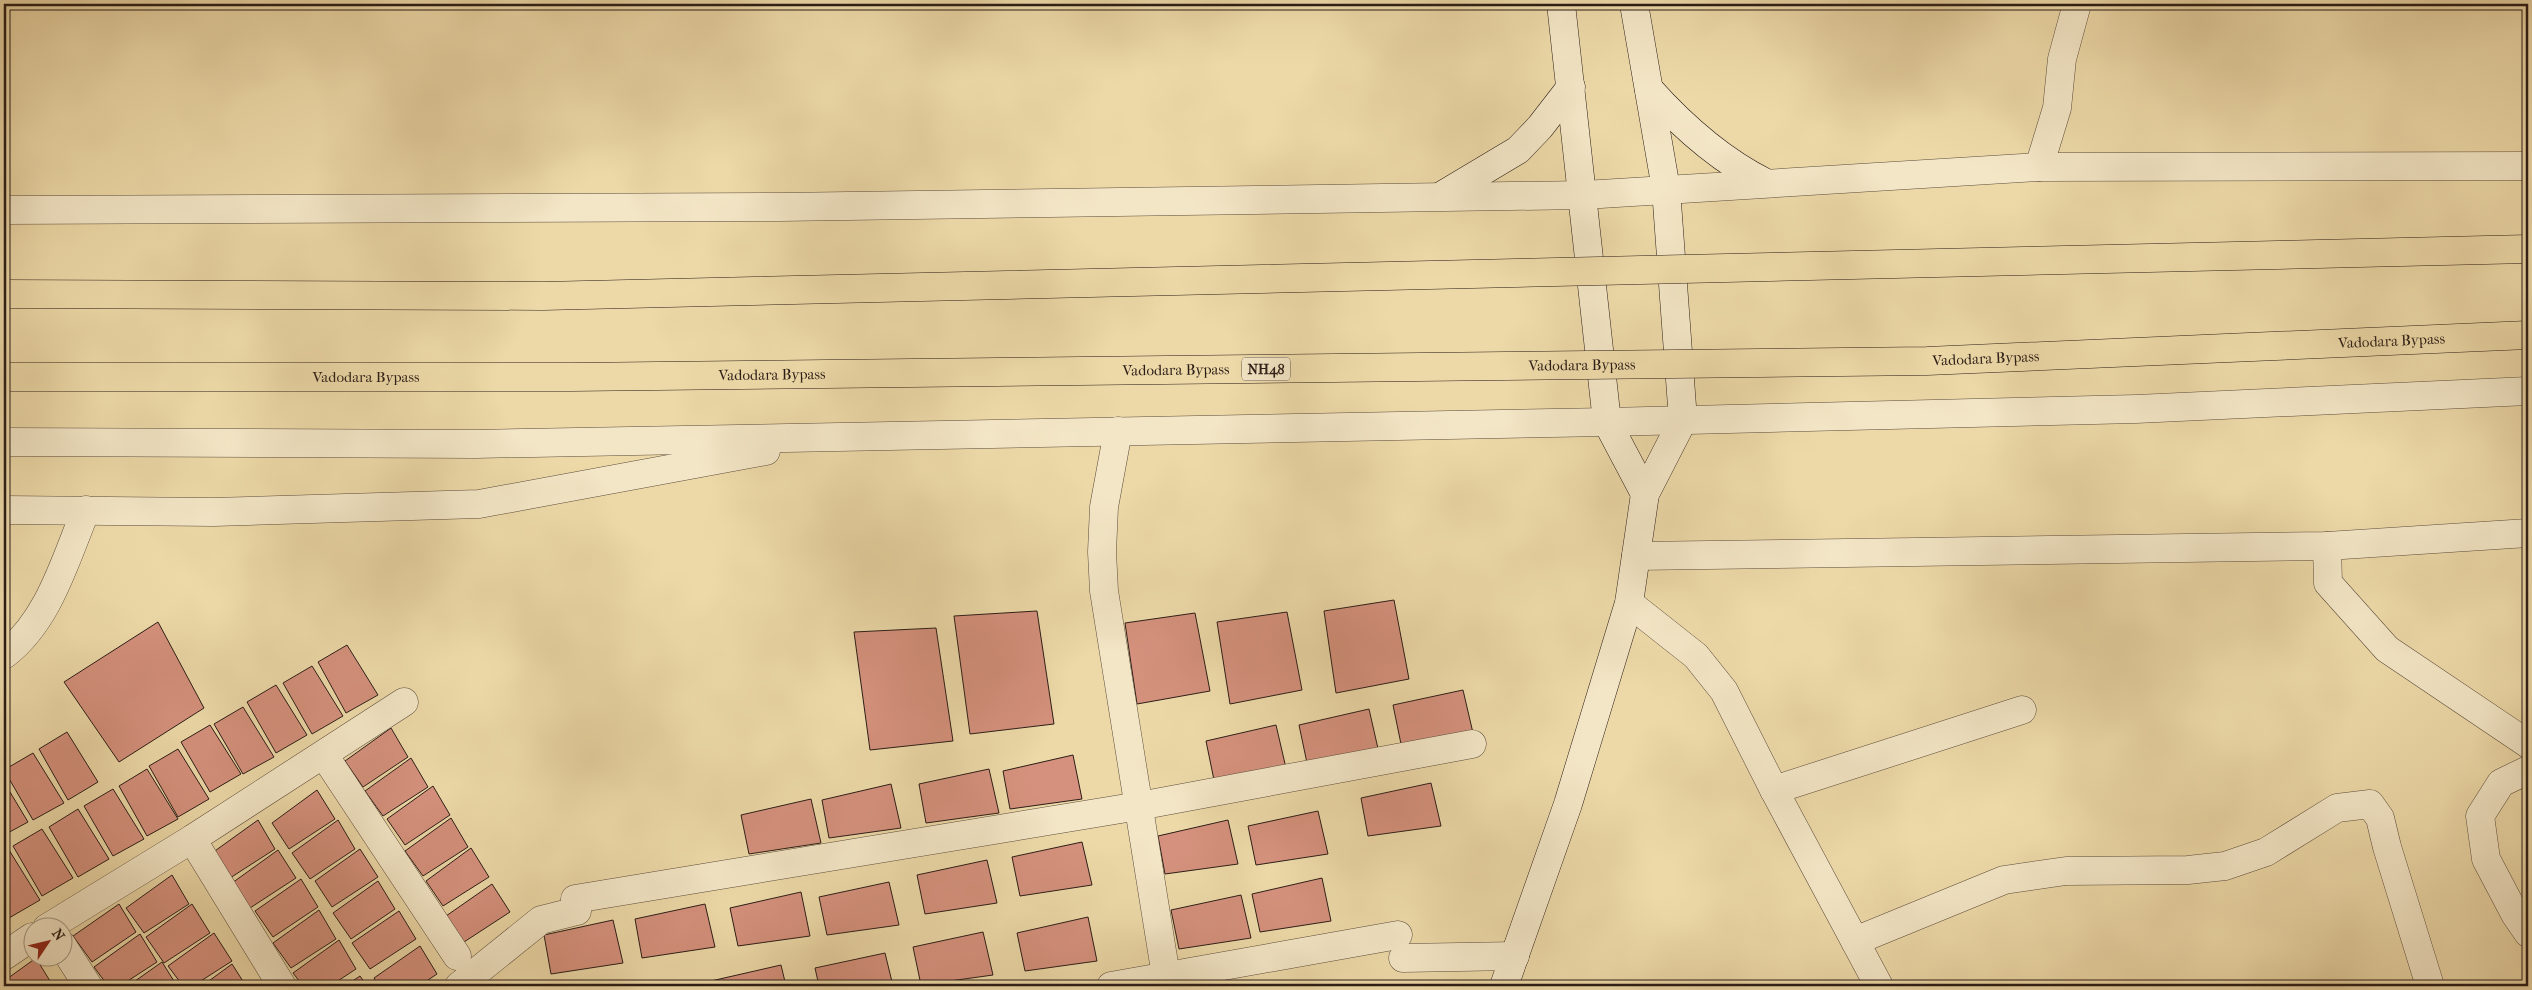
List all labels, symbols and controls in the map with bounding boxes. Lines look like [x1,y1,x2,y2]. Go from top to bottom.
street label: Vadodara Bypass [2337,330,2446,352]
street label: Vadodara Bypass [1931,347,2040,370]
street label: Vadodara Bypass [1527,355,1636,375]
road number: NH48 [1242,358,1290,380]
street label: Vadodara Bypass [1121,360,1230,380]
street label: Vadodara Bypass [717,365,826,384]
street label: Vadodara Bypass [311,368,420,386]
north arrow [22,918,72,968]
text: N [48,926,68,944]

